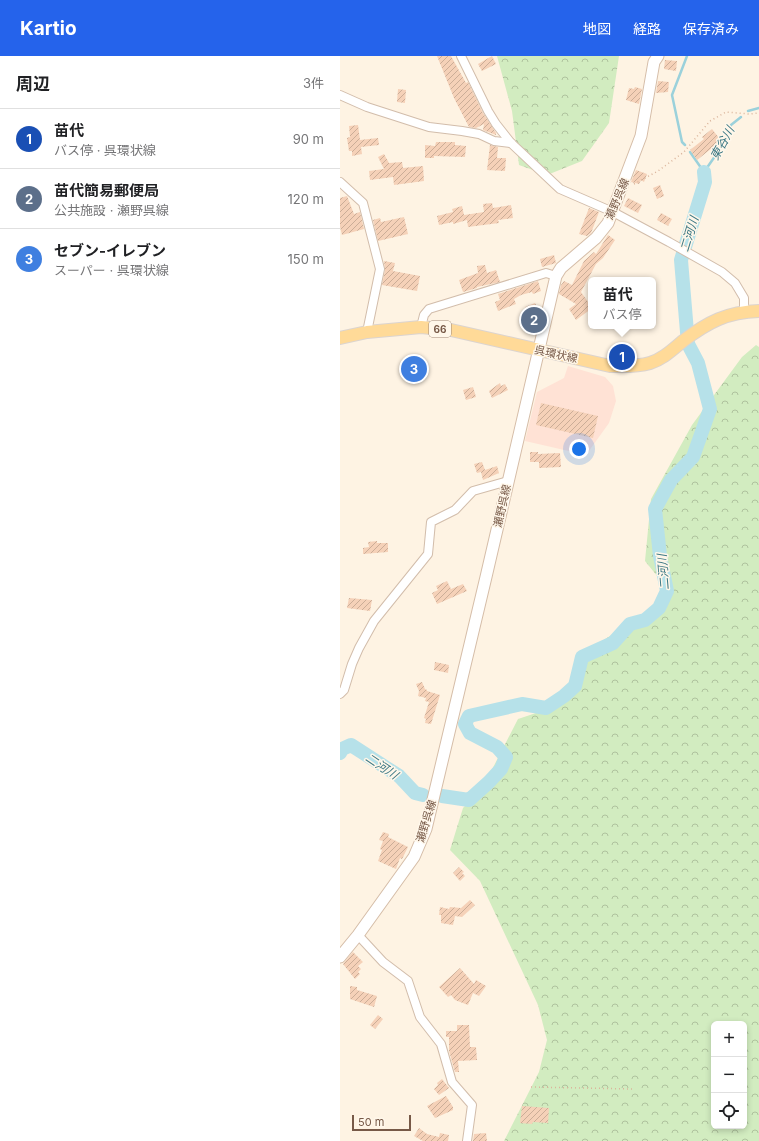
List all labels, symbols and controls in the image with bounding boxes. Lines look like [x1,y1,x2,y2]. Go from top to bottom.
text: Kartio [20,17,77,40]
text: 地図 [583,20,611,37]
text: 経路 [633,20,661,37]
text: 保存済み [683,20,739,37]
text: 周辺 [16,74,50,94]
text: 3件 [303,75,324,91]
text: 苗代 [54,121,84,140]
water label: 東谷川 [707,122,738,162]
text: 1 [26,131,32,147]
text: 90 m [293,131,324,147]
text: バス停 · 呉環状線 [54,142,156,158]
street label: 瀬野呉線 [602,176,632,222]
text: 苗代簡易郵便局 [54,181,159,200]
text: 2 [25,191,33,207]
text: 120 m [288,191,324,207]
text: 公共施設 · 瀬野呉線 [54,202,169,218]
water label: 二河川 [677,213,702,253]
text: セブン-イレブン [54,241,166,260]
text: 3 [25,251,33,267]
text: 150 m [288,251,324,267]
text: スーパー · 呉環状線 [54,262,169,278]
popup [588,277,656,329]
text: 苗代 [602,285,633,304]
pin: 2 [521,305,547,335]
text: バス停 [602,306,642,322]
road number: 66 [429,321,451,337]
pin: 1 [609,342,635,372]
street label: 呉環状線 [533,343,579,365]
pin: 3 [401,354,427,384]
your location [569,439,589,459]
street label: 瀬野呉線 [490,483,514,529]
water label: 二河川 [654,551,672,591]
water label: 二河川 [363,750,403,783]
street label: 瀬野呉線 [413,798,439,844]
map controls [711,1021,747,1129]
button: + [711,1021,747,1057]
button: − [711,1057,747,1093]
button: locate [711,1093,747,1129]
scale bar [352,1113,411,1132]
text: 50 m [358,1115,384,1129]

